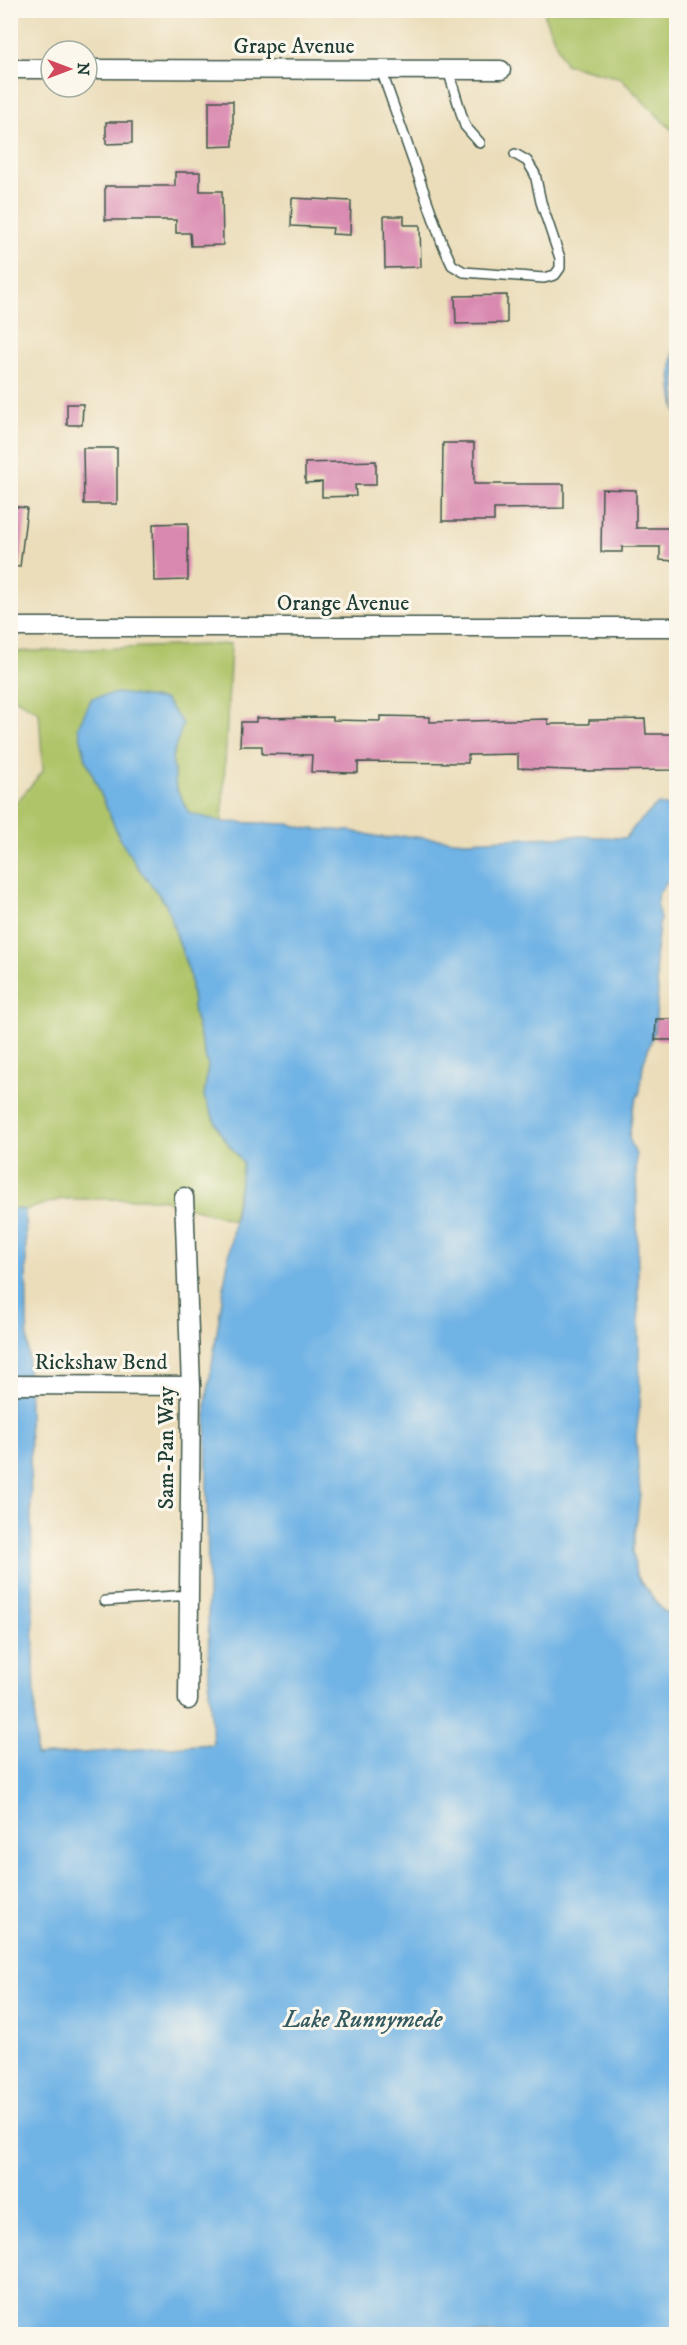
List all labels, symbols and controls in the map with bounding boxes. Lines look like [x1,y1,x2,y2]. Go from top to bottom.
street label: Grape Avenue [233,33,355,60]
north arrow [39,39,99,99]
text: N [73,62,93,76]
street label: Orange Avenue [277,590,409,617]
street label: Rickshaw Bend [34,1349,168,1376]
street label: Sam-Pan Way [153,1386,180,1510]
water label: Lake Runnymede [282,2005,443,2035]

